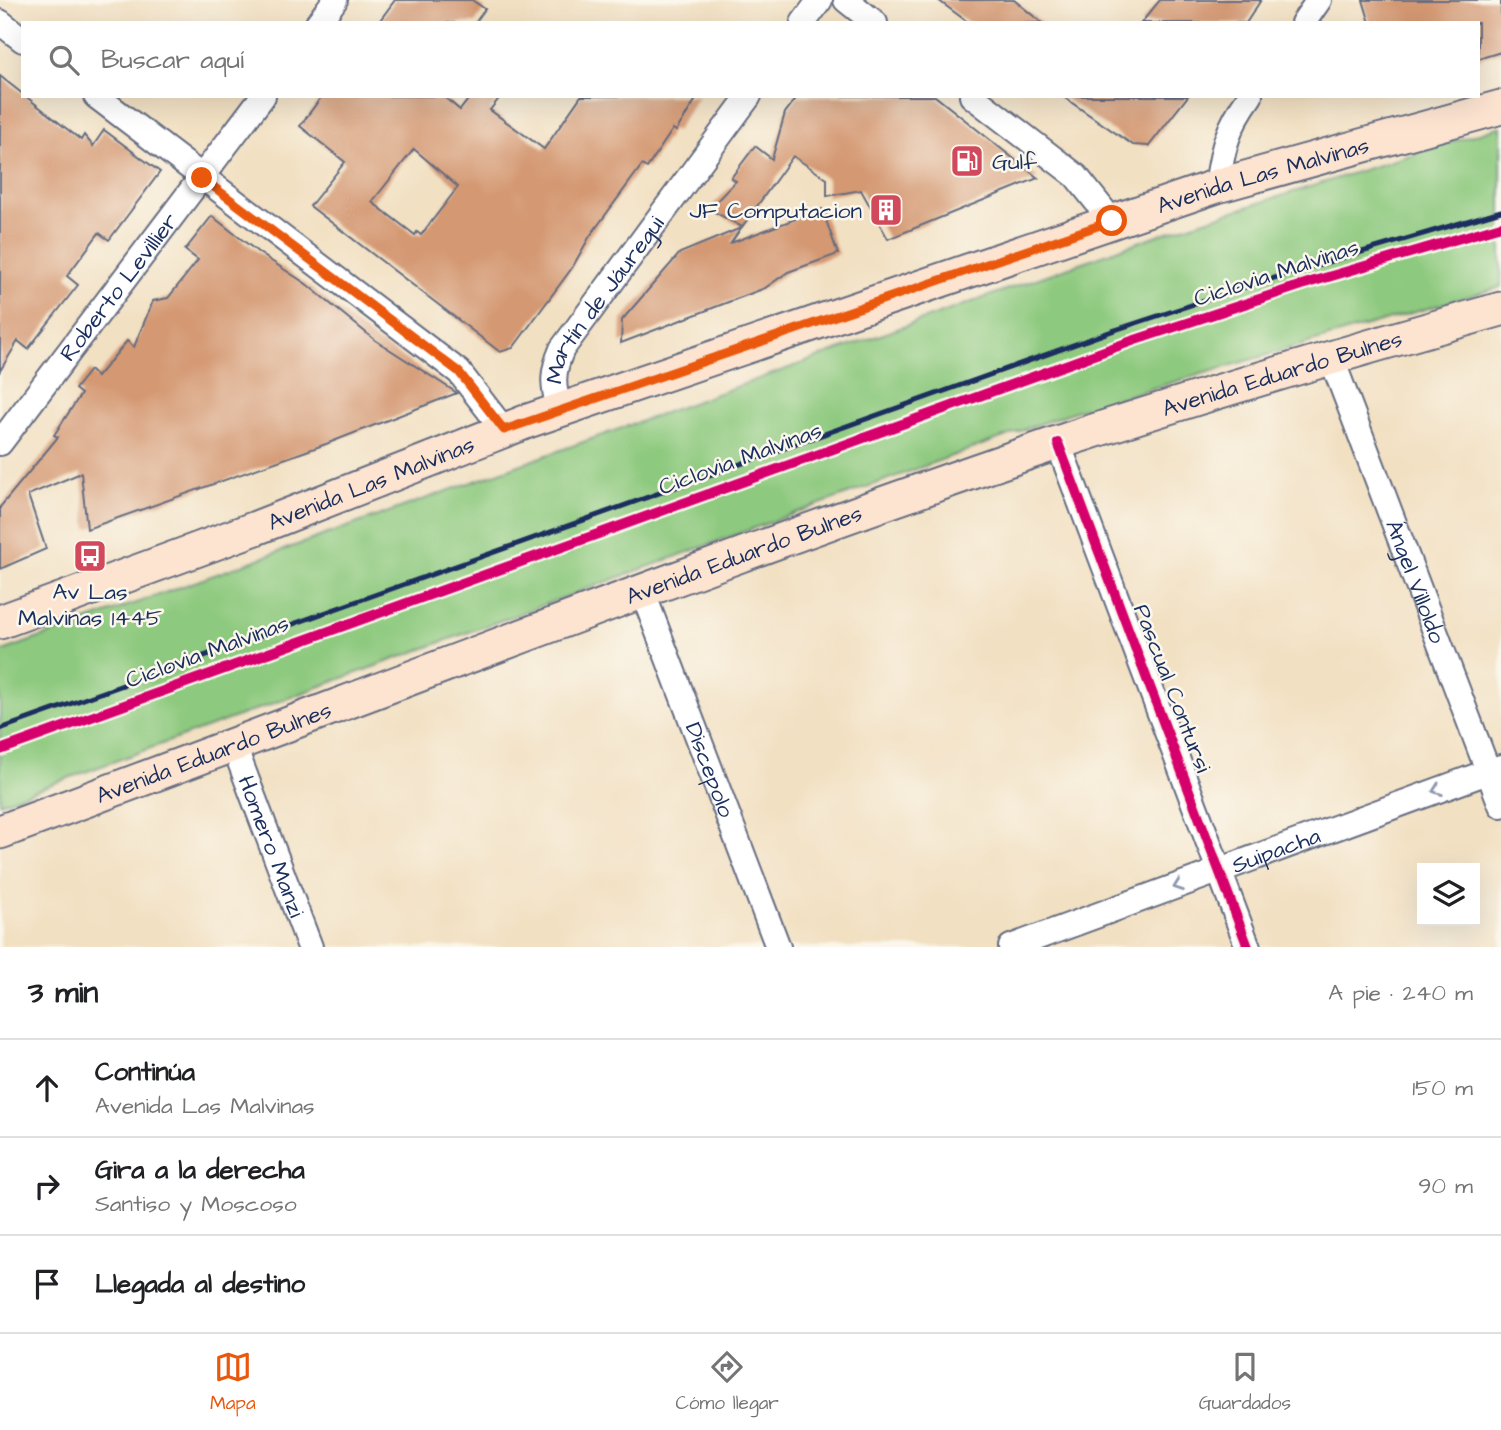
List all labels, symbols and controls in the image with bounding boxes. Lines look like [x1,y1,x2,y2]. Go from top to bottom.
search box [21,21,1480,98]
icon: search [45,41,83,79]
text: Buscar aquí [101,42,244,78]
street label: Avenida Las Malvinas [1153,129,1373,222]
fuel station icon: Gulf [948,142,986,180]
place label: Gulf [992,146,1037,178]
route end [186,162,217,193]
building icon: JF Computacion [867,191,905,229]
place label: JF Computacion [690,195,862,227]
route start [1096,205,1127,236]
street label: Roberto Levillier [52,206,186,368]
street label: Martín de Jáuregui [539,209,672,386]
street label: Ciclovia Malvinas [1190,231,1363,315]
street label: Avenida Eduardo Bulnes [1158,323,1406,425]
street label: Ciclovia Malvinas [654,415,826,503]
street label: Avenida Las Malvinas [263,429,479,539]
street label: Avenida Eduardo Bulnes [621,497,867,613]
street label: Ángel Villoldo [1377,515,1453,648]
bus stop icon: Av Las Malvinas 1445 [71,537,109,575]
place label: Av Las Malvinas 1445 [18,576,162,634]
street label: Pascual Contursi [1125,599,1219,778]
street label: Ciclovia Malvinas [121,608,293,696]
street label: Avenida Eduardo Bulnes [92,694,336,812]
street label: Discepolo [677,718,742,822]
street label: Homero Manzi [230,771,312,922]
one-way arrow [1431,782,1443,796]
street label: Suipacha [1227,820,1325,882]
map controls [1417,863,1480,926]
button: layers [1417,863,1480,926]
one-way arrow [1172,878,1184,892]
text: 3 min [28,972,98,1014]
text: A pie · 240 m [1328,977,1473,1009]
text: Continúa [95,1054,195,1090]
icon: ahead [28,1069,66,1107]
text: 150 m [1412,1072,1473,1104]
text: Avenida Las Malvinas [95,1090,315,1122]
text: Gira a la derecha [95,1152,305,1188]
icon: right [28,1167,66,1205]
text: 90 m [1418,1170,1473,1202]
text: Santiso y Moscoso [95,1188,297,1220]
icon: arrive [28,1265,66,1303]
text: Llegada al destino [95,1266,305,1302]
tab: Mapa [210,1348,256,1417]
tab: Cómo llegar [675,1348,779,1417]
tab: Guardados [1199,1348,1291,1417]

